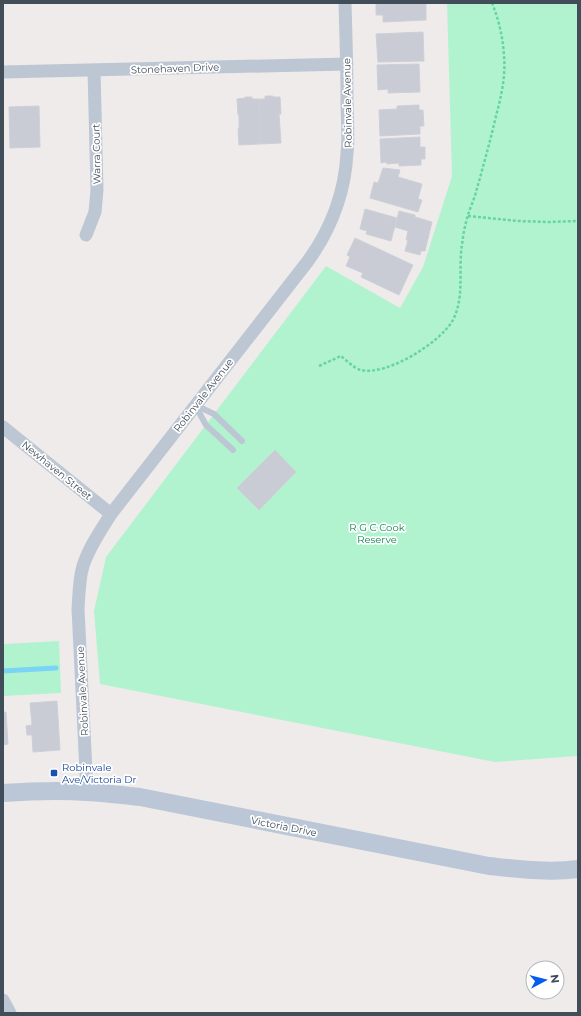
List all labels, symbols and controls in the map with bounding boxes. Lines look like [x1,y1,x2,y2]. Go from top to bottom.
street label: Robinvale Avenue [340,58,355,148]
street label: Stonehaven Drive [131,60,219,77]
street label: Warra Court [89,124,104,184]
street label: Robinvale Avenue [171,356,236,435]
street label: Newhaven Street [19,438,94,503]
park label: R G C Cook Reserve [349,521,405,546]
street label: Robinvale Avenue [74,646,91,736]
place label: Robinvale Ave/Victoria Dr [62,761,137,786]
marker: Robinvale Ave/Victoria Dr [49,768,59,778]
street label: Victoria Drive [250,814,318,839]
north arrow [525,960,565,1000]
text: N [547,974,562,984]

